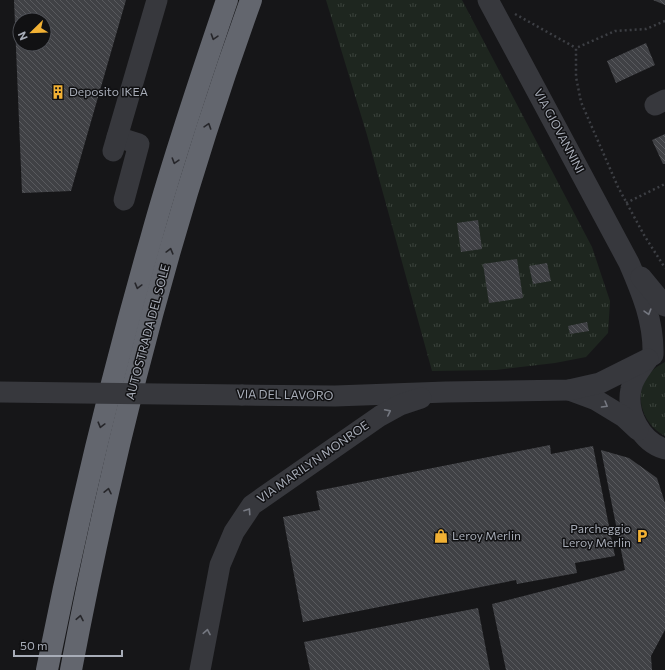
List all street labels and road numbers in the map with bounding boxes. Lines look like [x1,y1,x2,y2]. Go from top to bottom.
street label: VIA GIOVANNINI [532,86,588,175]
street label: AUTOSTRADA DEL SOLE [122,262,172,401]
street label: VIA DEL LAVORO [236,386,334,402]
street label: VIA MARILYN MONROE [254,417,371,505]

